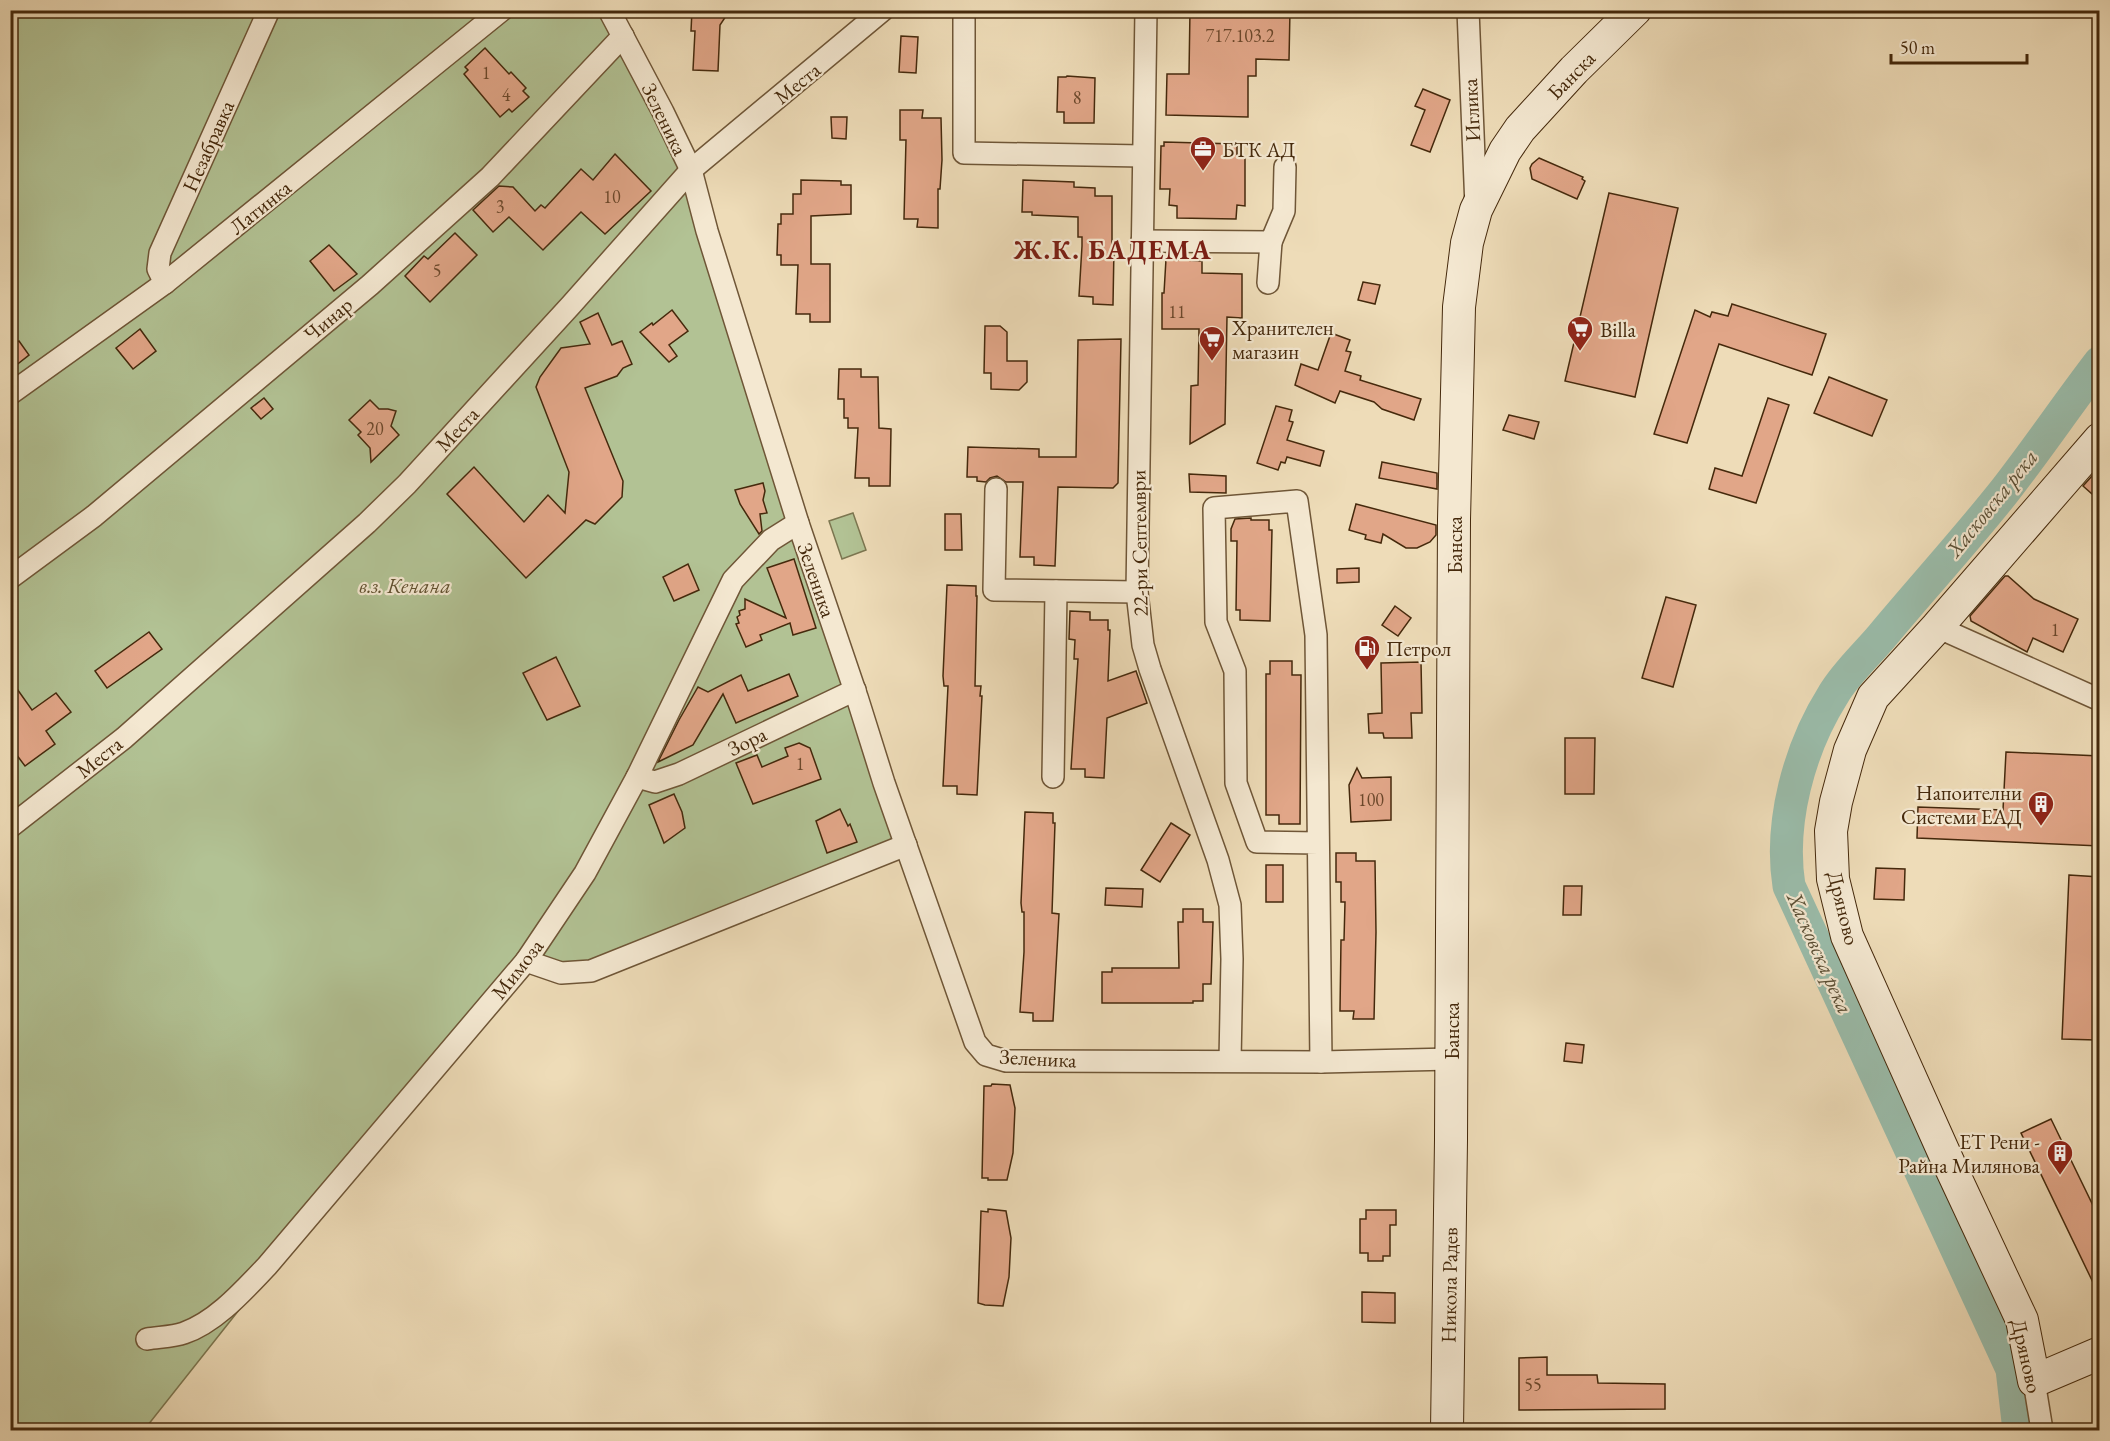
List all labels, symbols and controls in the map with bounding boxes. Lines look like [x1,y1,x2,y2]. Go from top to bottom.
house number: 717.103.2 [1206,24,1275,47]
scale bar [1891,27,2028,65]
text: 50 m [1900,36,1935,59]
street label: Банска [1541,44,1601,105]
street label: Места [768,56,826,110]
house number: 1 [482,61,490,84]
street label: Иглика [1456,77,1486,142]
street label: Зеленика [636,78,694,160]
house number: 4 [502,83,511,106]
house number: 8 [1073,86,1081,109]
street label: Незабравка [176,96,240,196]
office icon: БТК АД [1188,134,1218,172]
place label: БТК АД [1222,136,1296,163]
street label: Латинка [224,173,297,240]
house number: 10 [603,185,621,208]
house number: 3 [496,195,504,218]
district label: Ж.К. БАДЕМА [1013,232,1212,267]
house number: 5 [433,259,441,282]
street label: Чинар [298,291,358,347]
house number: 11 [1168,300,1186,323]
place label: Хранителен магазин [1231,314,1334,365]
supermarket icon: Billa [1565,314,1595,352]
place label: Billa [1600,316,1637,343]
supermarket icon: Хранителен магазин [1197,324,1227,362]
street label: Места [429,400,485,457]
house number: 20 [366,417,384,440]
water label: Хасковска река [1939,443,2044,564]
street label: 22-ри Септември [1124,469,1154,617]
street label: Банска [1441,515,1468,574]
street label: Зеленика [792,539,843,622]
park label: в.з. Кенана [359,572,451,599]
house number: 1 [2051,618,2059,641]
fuel station icon: Петрол [1352,633,1382,671]
place label: Петрол [1386,635,1451,662]
street label: Зора [723,720,771,762]
street label: Места [70,730,128,784]
house number: 1 [796,752,804,775]
place label: Напоителни Системи ЕАД [1901,779,2022,830]
house number: 100 [1358,788,1384,811]
building icon: Напоителни Системи ЕАД [2026,789,2056,827]
street label: Дряново [1822,868,1866,948]
water label: Хасковска река [1780,886,1860,1018]
street label: Мимоза [485,933,549,1005]
street label: Банска [1438,1001,1465,1060]
street label: Зеленика [999,1042,1078,1074]
place label: ЕТ Рени - Райна Милянова [1898,1128,2041,1179]
building icon: ЕТ Рени - Райна Милянова [2045,1138,2075,1176]
street label: Никола Радев [1434,1227,1464,1343]
street label: Дряново [2005,1316,2049,1396]
house number: 55 [1524,1373,1542,1396]

